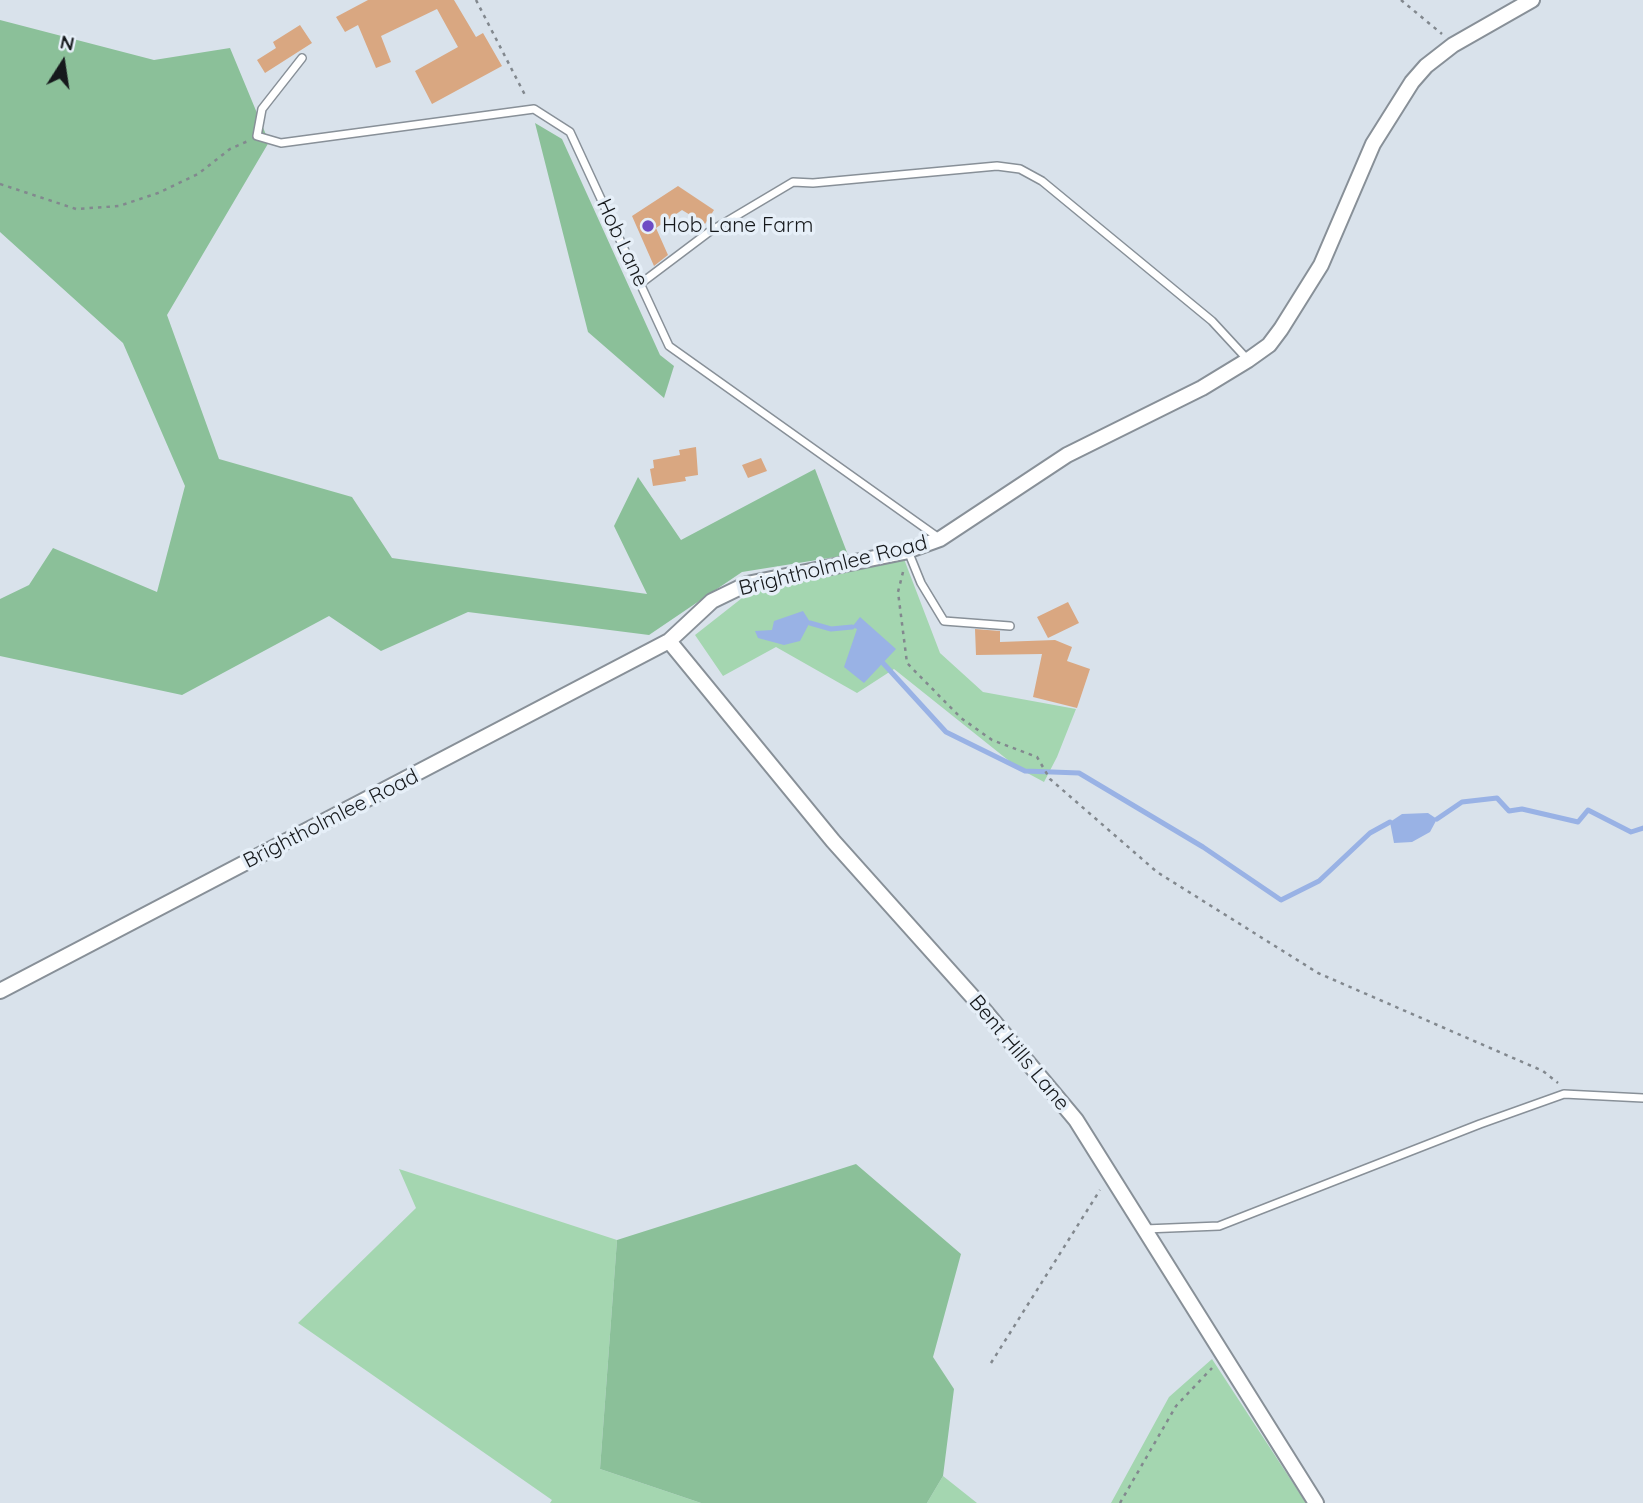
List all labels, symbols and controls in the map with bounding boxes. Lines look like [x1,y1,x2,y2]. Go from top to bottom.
north arrow [28,28,98,98]
text: N [58,29,77,56]
street label: Hob Lane [591,195,653,291]
place label: Hob Lane Farm [662,213,813,239]
marker: Hob Lane Farm [640,218,656,234]
street label: Brightholmlee Road [736,530,930,602]
street label: Brightholmlee Road [239,764,423,874]
street label: Bent Hills Lane [963,990,1075,1116]

